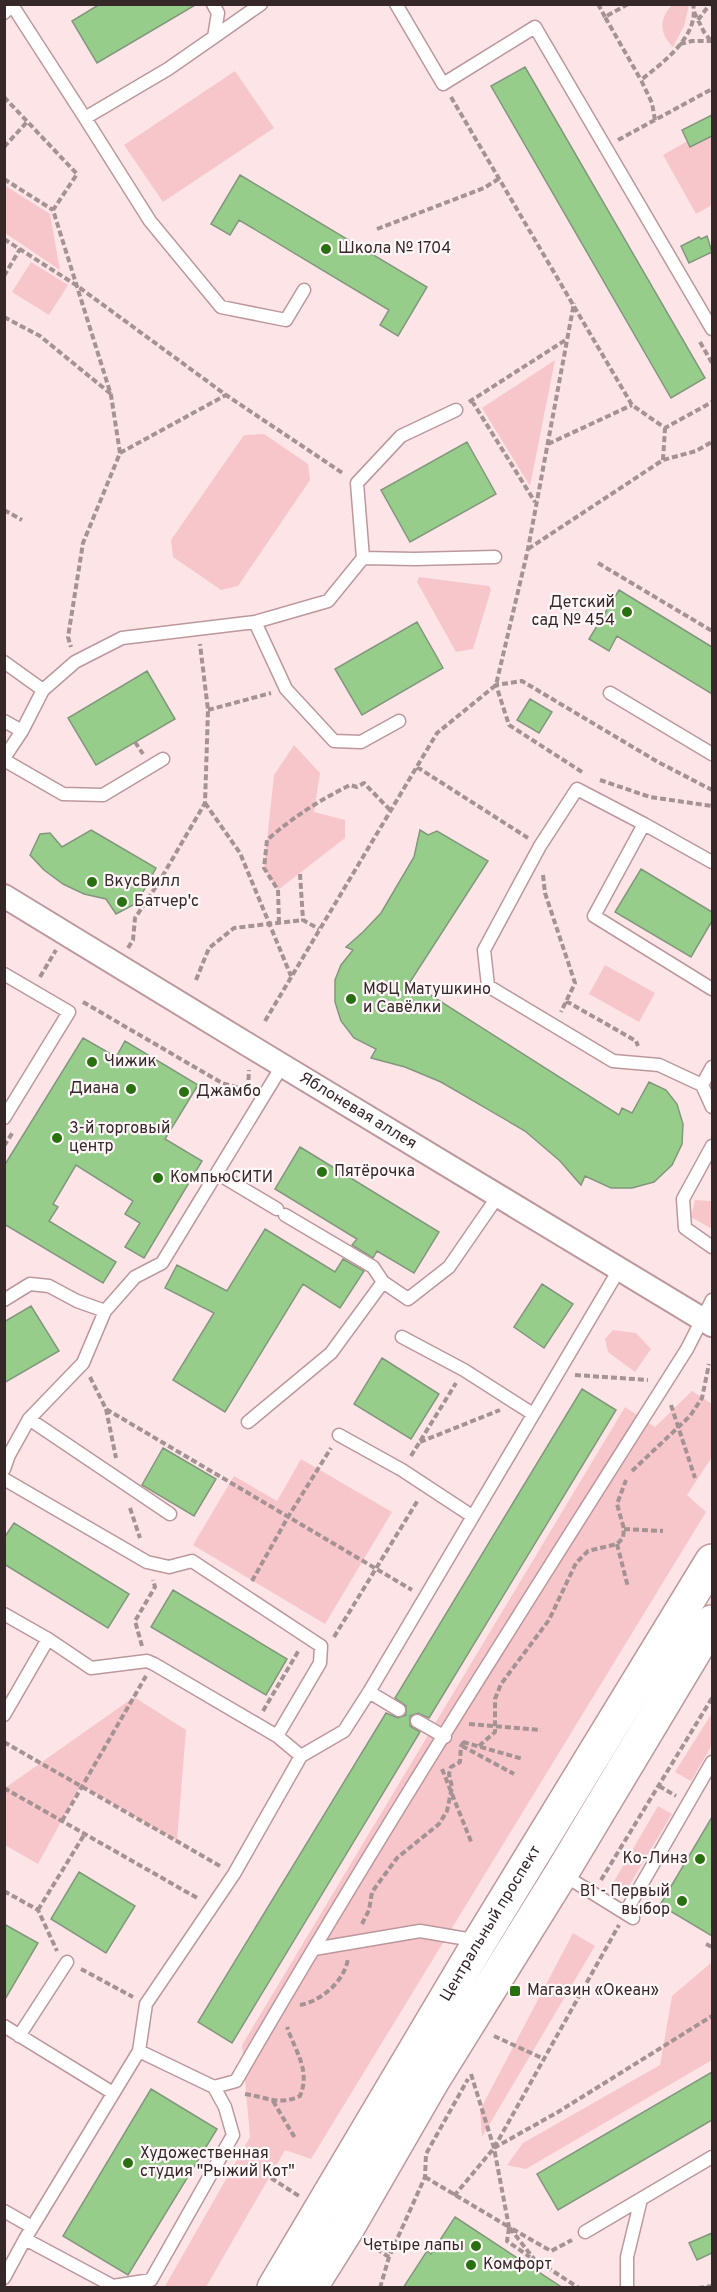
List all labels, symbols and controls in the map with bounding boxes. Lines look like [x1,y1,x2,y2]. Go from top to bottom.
place label: Школа № 1704 [338,239,451,259]
marker: Школа № 1704 [319,242,333,256]
place label: Детский сад № 454 [531,593,615,631]
marker: Детский сад № 454 [620,605,634,619]
place label: ВкусВилл [104,872,180,892]
marker: ВкусВилл [85,875,99,889]
place label: Батчер'с [134,892,199,912]
marker: Батчер'с [115,895,129,909]
place label: МФЦ Матушкино и Савёлки [363,980,491,1018]
marker: МФЦ Матушкино и Савёлки [344,992,358,1006]
place label: Чижик [104,1052,157,1072]
marker: Чижик [85,1055,99,1069]
street label: Яблоневая аллея [295,1068,420,1154]
place label: Диана [69,1079,119,1099]
marker: Диана [124,1082,138,1096]
place label: Джамбо [196,1082,261,1102]
marker: Джамбо [177,1085,191,1099]
place label: 3-й торговый центр [69,1119,170,1157]
marker: 3-й торговый центр [50,1131,64,1145]
place label: Пятёрочка [334,1162,415,1182]
marker: Пятёрочка [315,1165,329,1179]
place label: КомпьюСИТИ [170,1168,273,1188]
marker: КомпьюСИТИ [151,1171,165,1185]
street label: Центральный проспект [436,1842,546,2005]
place label: Ко-Линз [623,1849,688,1869]
marker: Ко-Линз [693,1852,707,1866]
place label: В1 - Первый выбор [580,1882,670,1920]
marker: В1 - Первый выбор [675,1894,689,1908]
place label: Магазин «Океан» [527,1981,659,2001]
marker: Магазин «Океан» [508,1984,522,1998]
place label: Художественная студия "Рыжий Кот" [140,2144,295,2182]
marker: Художественная студия "Рыжий Кот" [121,2156,135,2170]
place label: Четыре лапы [363,2236,464,2256]
marker: Четыре лапы [469,2239,483,2253]
place label: Комфорт [483,2255,552,2275]
marker: Комфорт [464,2258,478,2272]

